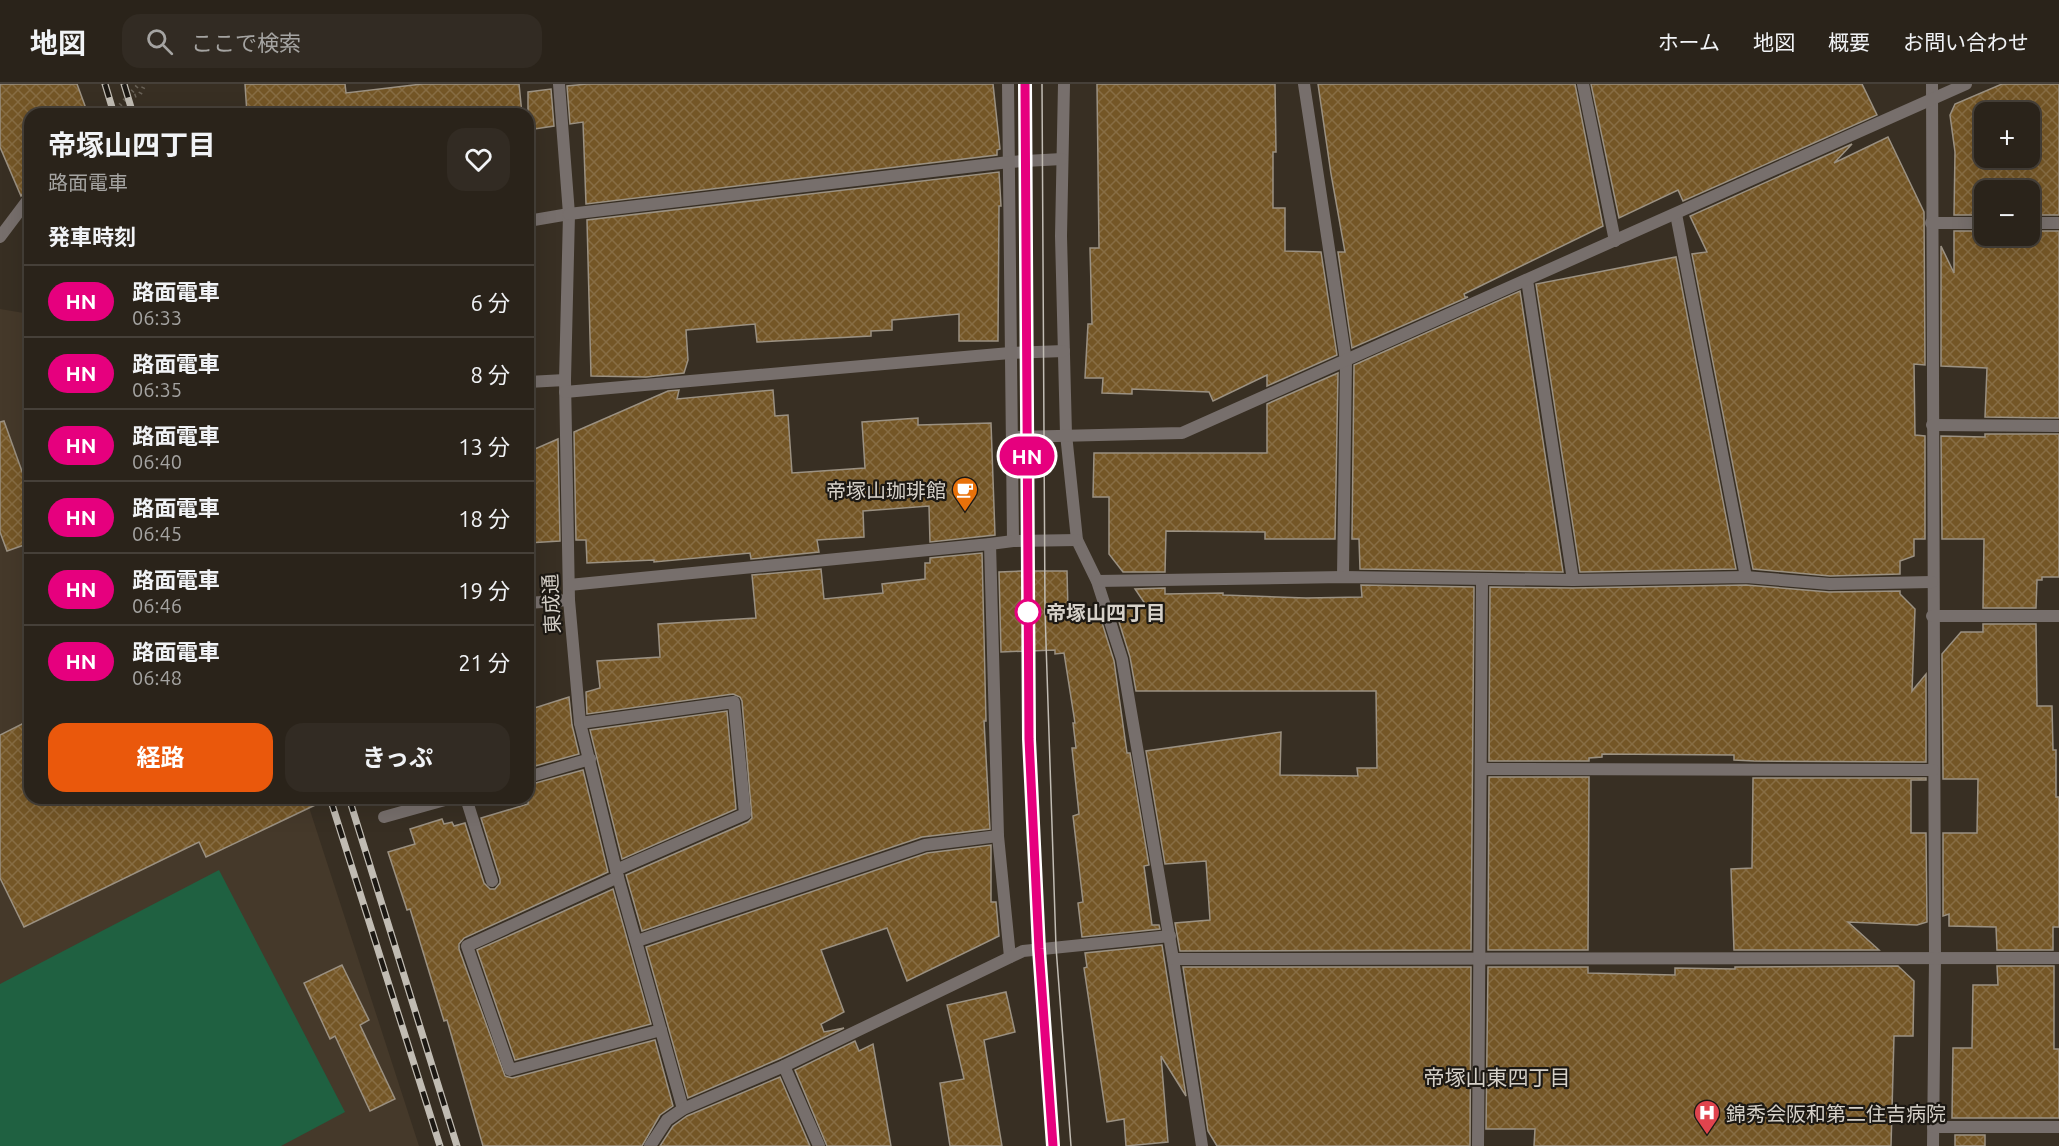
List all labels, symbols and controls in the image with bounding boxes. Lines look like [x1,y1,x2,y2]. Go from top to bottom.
search box [122,14,542,68]
icon: search [143,25,176,58]
text: 地図 [30,27,86,58]
text: ここで検索 [191,30,301,55]
text: ホーム [1658,30,1720,54]
text: 地図 [1753,30,1795,54]
text: 概要 [1828,30,1870,54]
text: お問い合わせ [1903,30,2029,54]
map controls [1974,102,2040,246]
button: + [1974,102,2040,168]
button: heart [447,128,510,191]
text: 帝塚山四丁目 [48,129,216,160]
text: 路面電車 [48,171,128,194]
button: − [1974,180,2040,246]
text: 発車時刻 [48,224,136,249]
text: 路面電車 [132,279,220,304]
text: HN [66,289,96,313]
text: 6 分 [471,290,510,315]
text: 06:33 [132,306,182,329]
text: 路面電車 [132,351,220,376]
text: HN [66,361,96,385]
text: 8 分 [471,362,510,387]
text: 06:35 [132,378,182,401]
text: 路面電車 [132,423,220,448]
text: HN [66,433,96,457]
text: 13 分 [458,434,510,459]
line badge: HN [1000,436,1054,476]
text: HN [1012,444,1042,468]
text: 06:40 [132,450,182,473]
cafe icon: 帝塚山珈琲館 [950,475,980,513]
place label: 帝塚山珈琲館 [826,479,946,502]
text: 路面電車 [132,495,220,520]
text: HN [66,505,96,529]
text: 18 分 [458,506,510,531]
text: 06:45 [132,522,182,545]
text: 路面電車 [132,567,220,592]
street label: 東成通 [538,573,564,635]
text: HN [66,577,96,601]
text: 19 分 [458,578,510,603]
text: 06:46 [132,594,182,617]
marker: 帝塚山四丁目 [1015,599,1041,625]
place label: 帝塚山四丁目 [1046,601,1166,624]
text: 路面電車 [132,639,220,664]
text: HN [66,649,96,673]
text: 21 分 [458,650,510,675]
text: 06:48 [132,666,182,689]
button: 経路 [48,723,273,792]
button: きっぷ [285,723,510,792]
district label: 帝塚山東四丁目 [1424,1065,1571,1089]
hospital icon: 錦秀会阪和第二住吉病院 [1692,1098,1722,1136]
place label: 錦秀会阪和第二住吉病院 [1726,1102,1946,1125]

